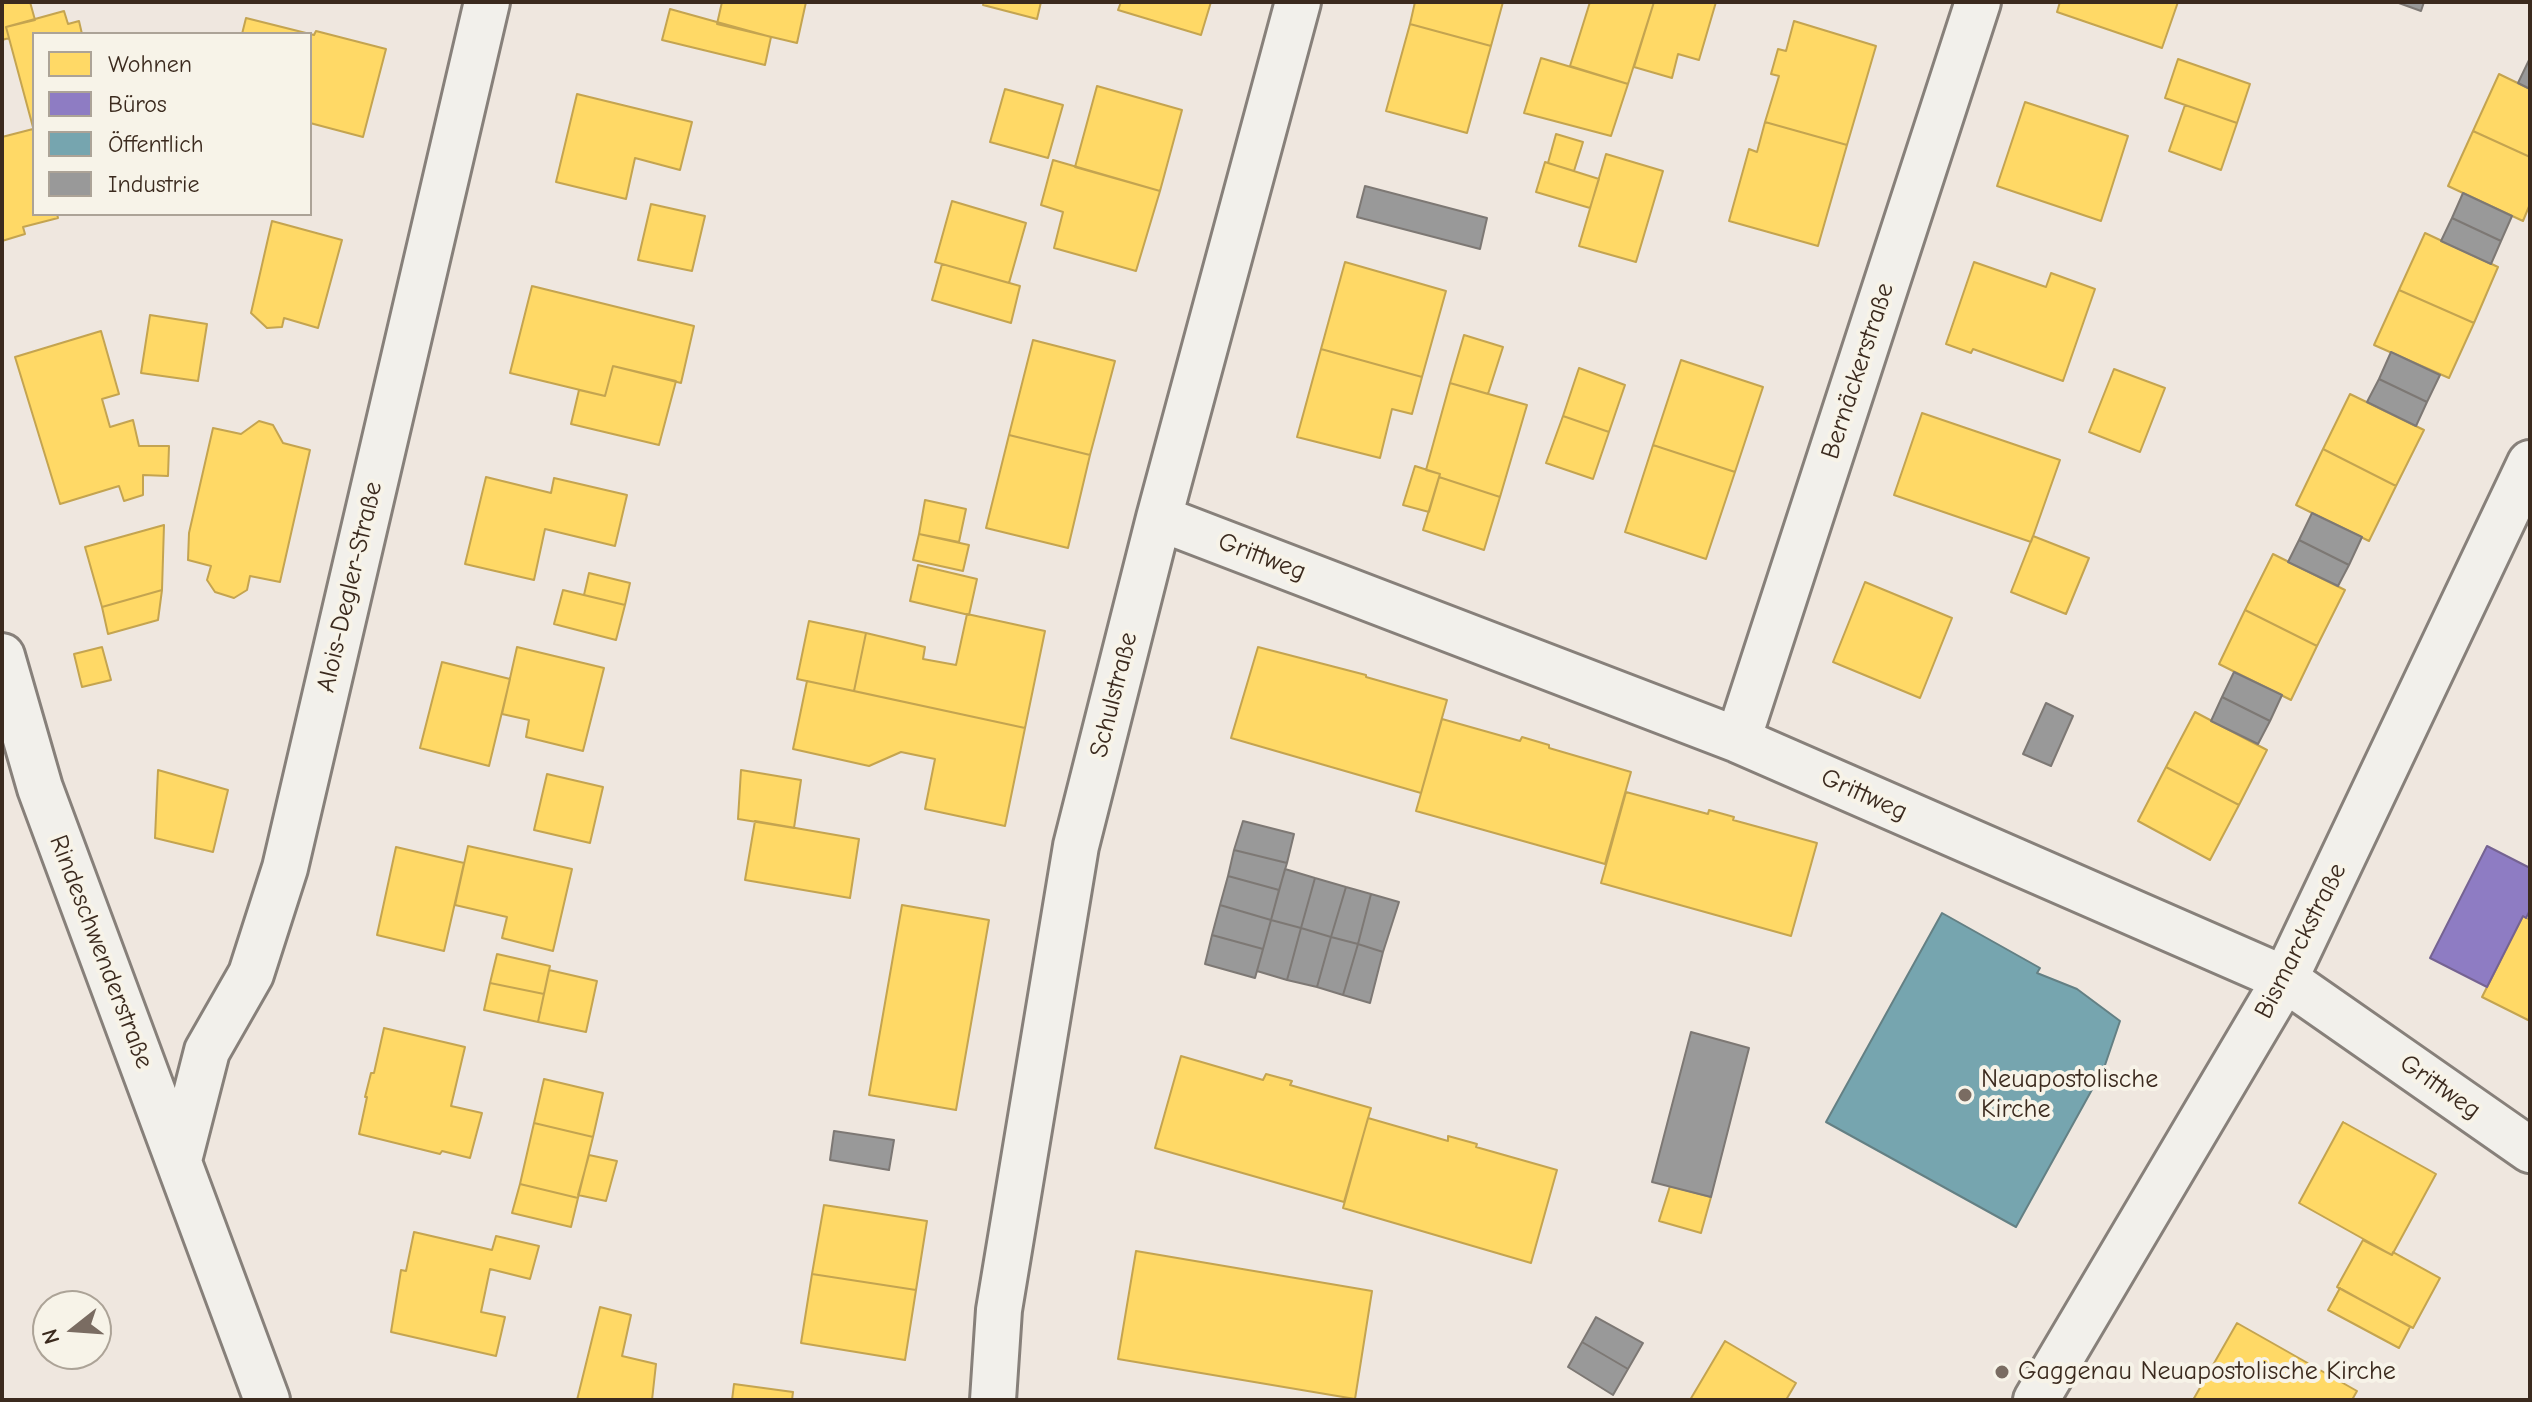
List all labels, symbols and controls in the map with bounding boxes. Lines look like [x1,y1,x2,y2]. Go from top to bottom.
legend [32,32,312,216]
text: Wohnen [108,50,192,78]
text: Büros [108,90,167,118]
text: Öffentlich [108,130,204,158]
text: Industrie [108,170,200,198]
street label: Bernäckerstraße [1815,279,1901,463]
street label: Alois-Degler-Straße [311,479,389,695]
street label: Grittweg [1214,526,1310,588]
street label: Schulstraße [1083,629,1145,761]
street label: Grittweg [1816,762,1912,828]
street label: Rindeschwenderstraße [42,831,160,1073]
street label: Bismarckstraße [2248,858,2354,1024]
street label: Grittweg [2394,1048,2486,1126]
place label: Neuapostolische Kirche [1981,1064,2158,1126]
marker: Neuapostolische Kirche [1956,1086,1974,1104]
north arrow [32,1290,112,1370]
text: N [36,1326,65,1347]
place label: Gaggenau Neuapostolische Kirche [2018,1356,2396,1388]
marker: Gaggenau Neuapostolische Kirche [1993,1363,2011,1381]

